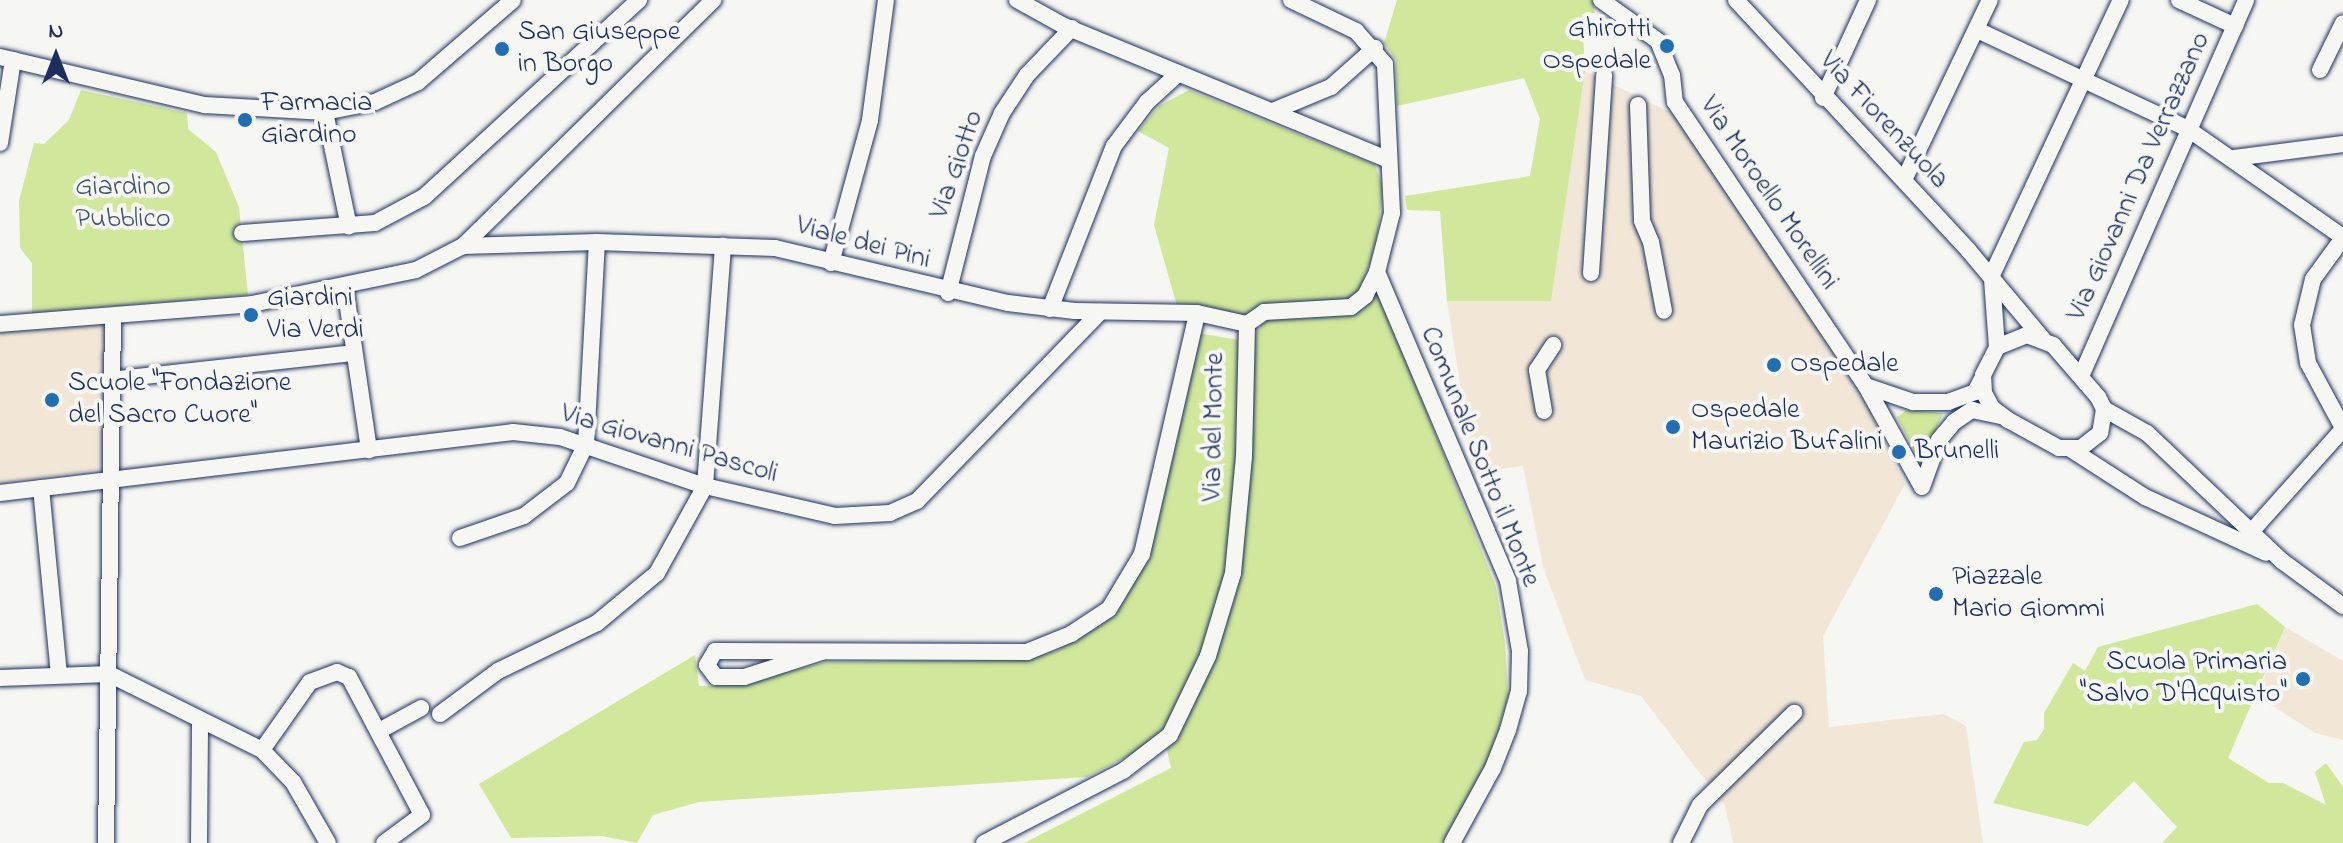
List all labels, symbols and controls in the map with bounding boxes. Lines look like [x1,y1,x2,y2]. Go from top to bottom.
place label: Ghirotti Ospedale [1542,13,1651,79]
north arrow [16,16,96,96]
text: N [49,16,63,48]
place label: San Giuseppe in Borgo [518,16,680,82]
street label: Via Giovanni Da Verrazzano [2061,28,2219,326]
marker: Ghirotti Ospedale [1658,37,1676,55]
marker: San Giuseppe in Borgo [493,40,511,58]
street label: Via Fiorenzuola [1811,45,1955,197]
place label: Farmacia Giardino [261,87,372,153]
street label: Via Moroello Morellini [1691,91,1845,297]
street label: Via Giotto [924,106,992,224]
marker: Farmacia Giardino [236,111,254,129]
park label: Giardino Pubblico [75,171,171,237]
street label: Viale dei Pini [792,210,934,278]
place label: Giardini Via Verdi [267,282,364,348]
marker: Giardini Via Verdi [242,306,260,324]
street label: Comunale Sotto il Monte [1411,322,1547,592]
place label: Ospedale [1790,348,1899,382]
street label: Via del Monte [1197,352,1233,502]
marker: Ospedale [1765,356,1783,374]
place label: Scuole "Fondazione del Sacro Cuore" [68,367,291,433]
marker: Scuole "Fondazione del Sacro Cuore" [43,391,61,409]
place label: Ospedale Maurizio Bufalini [1691,394,1883,460]
street label: Via Giovanni Pascoli [557,398,781,492]
marker: Ospedale Maurizio Bufalini [1662,416,1684,438]
place label: Brunelli [1915,435,1999,469]
marker: Brunelli [1890,443,1908,461]
place label: Piazzale Mario Giommi [1952,561,2105,627]
marker: Piazzale Mario Giommi [1927,585,1945,603]
place label: Scuola Primaria "Salvo D'Acquisto" [2080,646,2287,712]
marker: Scuola Primaria "Salvo D'Acquisto" [2294,670,2312,688]

